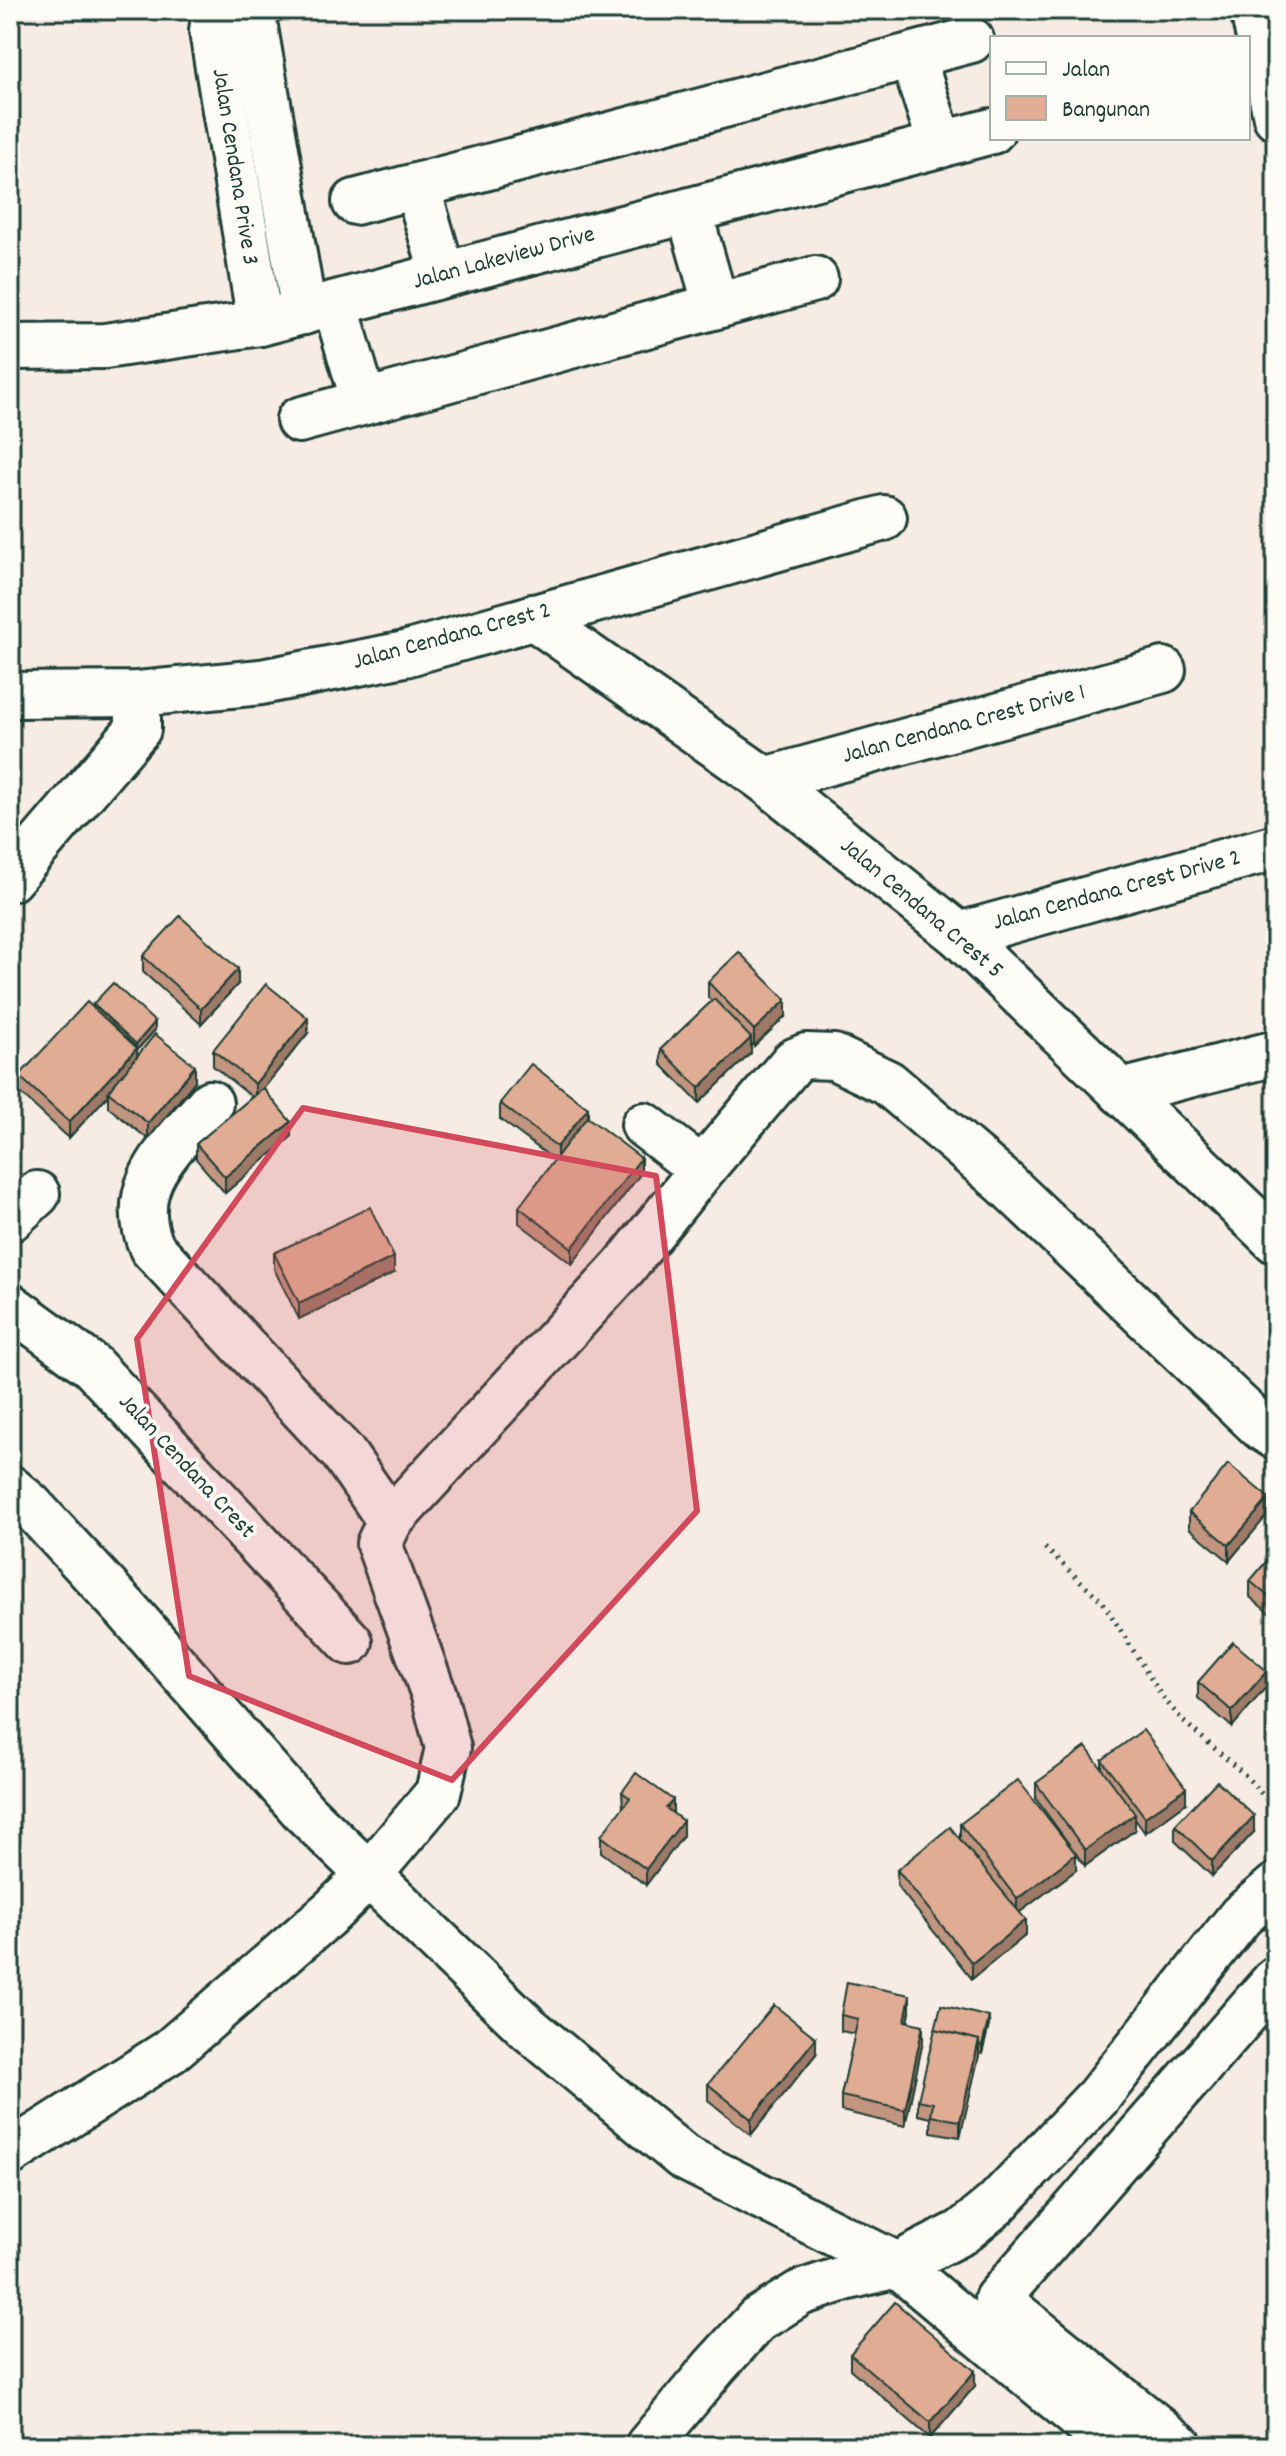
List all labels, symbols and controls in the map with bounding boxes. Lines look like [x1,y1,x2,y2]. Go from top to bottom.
legend [990,36,1250,140]
text: Jalan [1062,54,1110,88]
street label: Jalan Cendana Prive 3 [202,66,266,268]
text: Bangunan [1062,94,1150,128]
street label: Jalan Lakeview Drive [409,218,599,300]
street label: Jalan Cendana Crest 2 [349,594,555,680]
street label: Jalan Cendana Crest Drive 1 [839,676,1089,774]
street label: Jalan Cendana Crest 5 [832,830,1010,988]
street label: Jalan Cendana Crest Drive 2 [989,842,1245,940]
street label: Jalan Cendana Crest [110,1387,263,1547]

